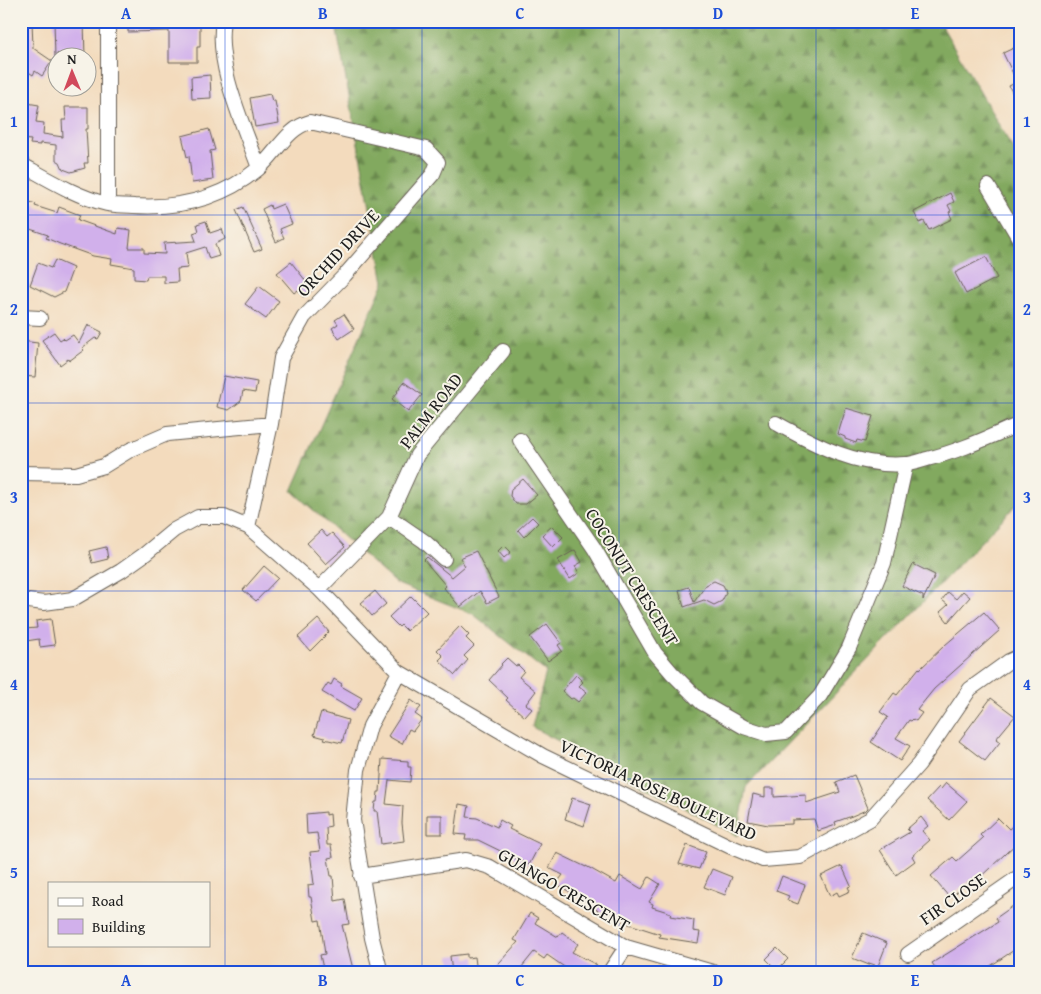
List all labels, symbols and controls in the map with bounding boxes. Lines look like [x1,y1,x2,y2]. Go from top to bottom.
text: A [121,1,132,25]
text: B [318,1,328,25]
text: C [515,1,525,25]
text: D [713,1,723,25]
text: E [911,1,920,25]
north arrow [48,48,98,98]
text: N [67,49,77,69]
text: 1 [10,109,18,133]
text: 1 [1023,109,1031,133]
street label: ORCHID DRIVE [290,203,385,303]
text: 2 [10,297,18,321]
text: 2 [1023,297,1031,321]
street label: PALM ROAD [392,367,469,454]
text: 3 [10,485,18,509]
text: 3 [1023,485,1031,509]
street label: COCONUT CRESCENT [579,503,686,651]
text: 4 [10,672,18,696]
text: 4 [1023,672,1031,696]
street label: VICTORIA ROSE BOULEVARD [555,732,761,847]
street label: GUANGO CRESCENT [493,841,635,938]
text: 5 [10,860,18,884]
text: 5 [1023,860,1031,884]
street label: FIR CLOSE [914,866,992,931]
legend [48,882,210,946]
text: Road [92,890,123,911]
text: Building [92,916,146,937]
text: A [121,968,132,992]
text: B [318,968,328,992]
text: C [515,968,525,992]
text: D [713,968,723,992]
text: E [911,968,920,992]

